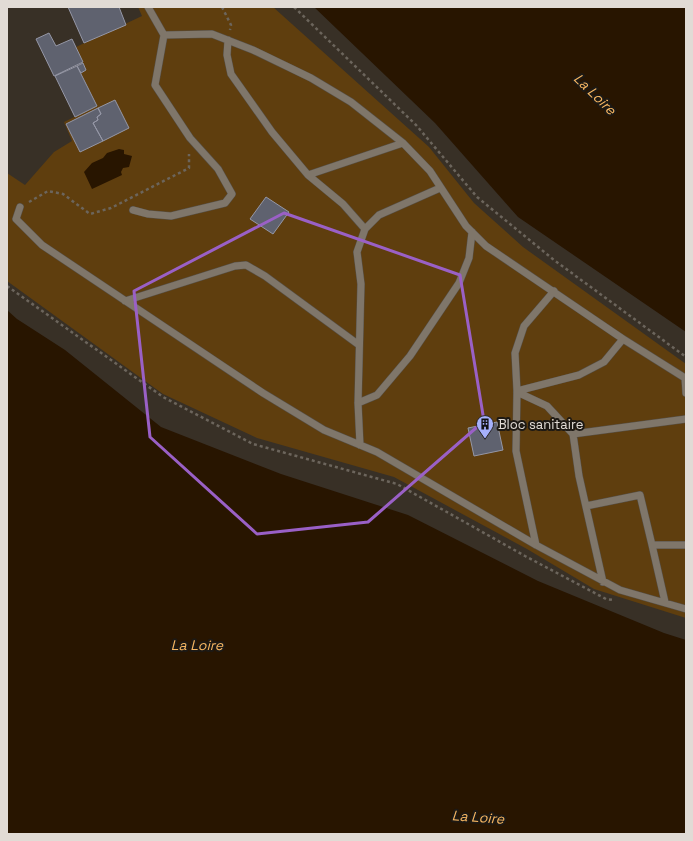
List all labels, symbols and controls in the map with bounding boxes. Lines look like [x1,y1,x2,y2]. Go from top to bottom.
water label: La Loire [570,69,621,119]
building icon: Bloc sanitaire [475,414,495,439]
place label: Bloc sanitaire [498,416,583,433]
water label: La Loire [171,636,224,654]
water label: La Loire [451,806,505,828]

